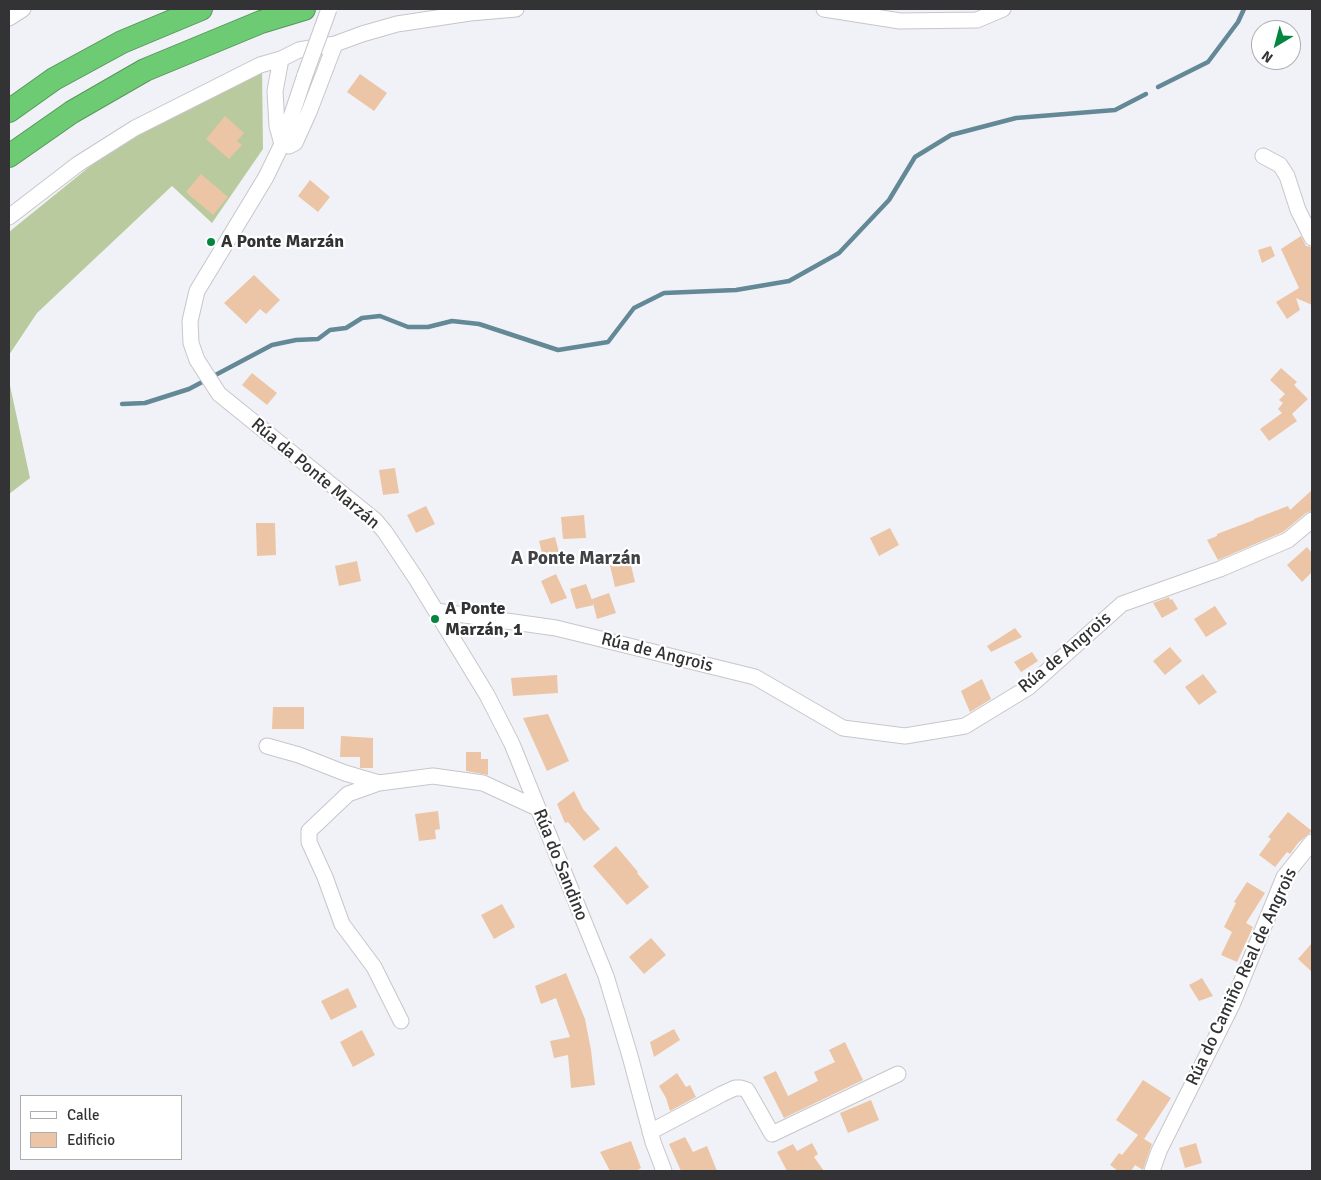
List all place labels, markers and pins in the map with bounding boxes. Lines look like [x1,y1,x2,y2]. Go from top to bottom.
place label: A Ponte Marzán [221,231,344,253]
marker: A Ponte Marzán [205,236,217,248]
place label: A Ponte Marzán, 1 [445,598,523,640]
marker: A Ponte Marzán, 1 [429,613,441,625]

